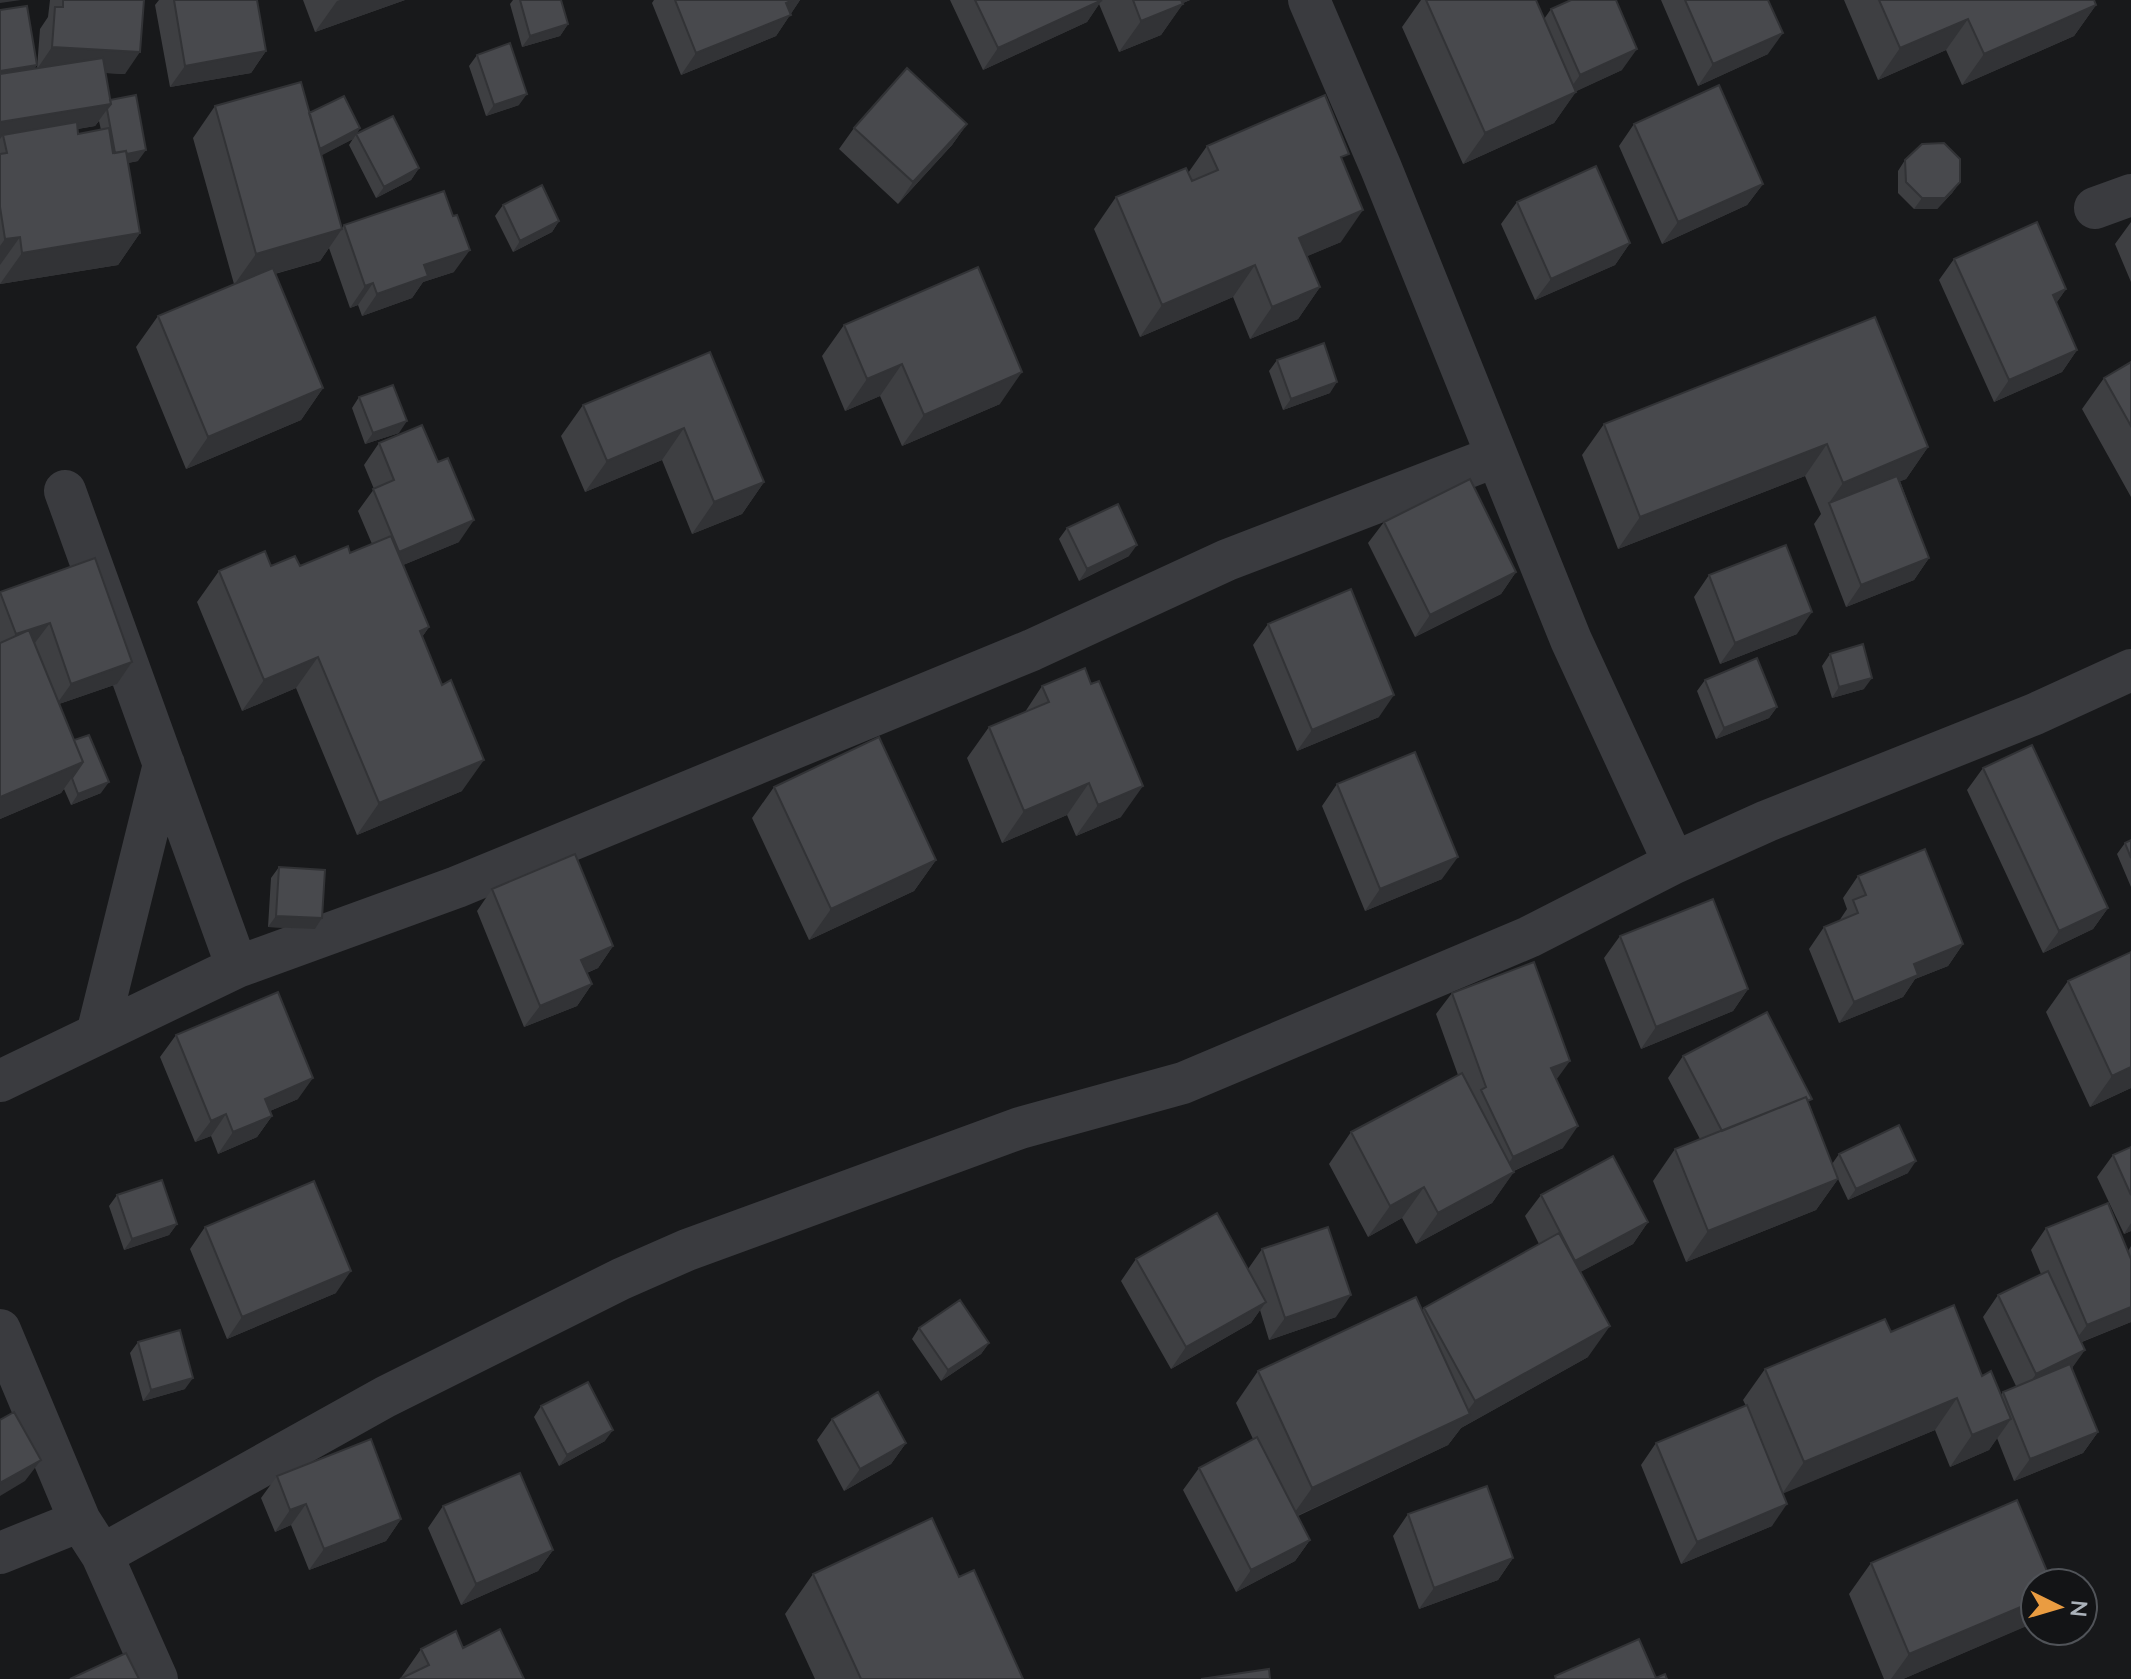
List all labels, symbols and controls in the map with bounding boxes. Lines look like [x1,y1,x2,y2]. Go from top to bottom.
north arrow [2019,1567,2099,1647]
text: N [2065,1599,2094,1618]

